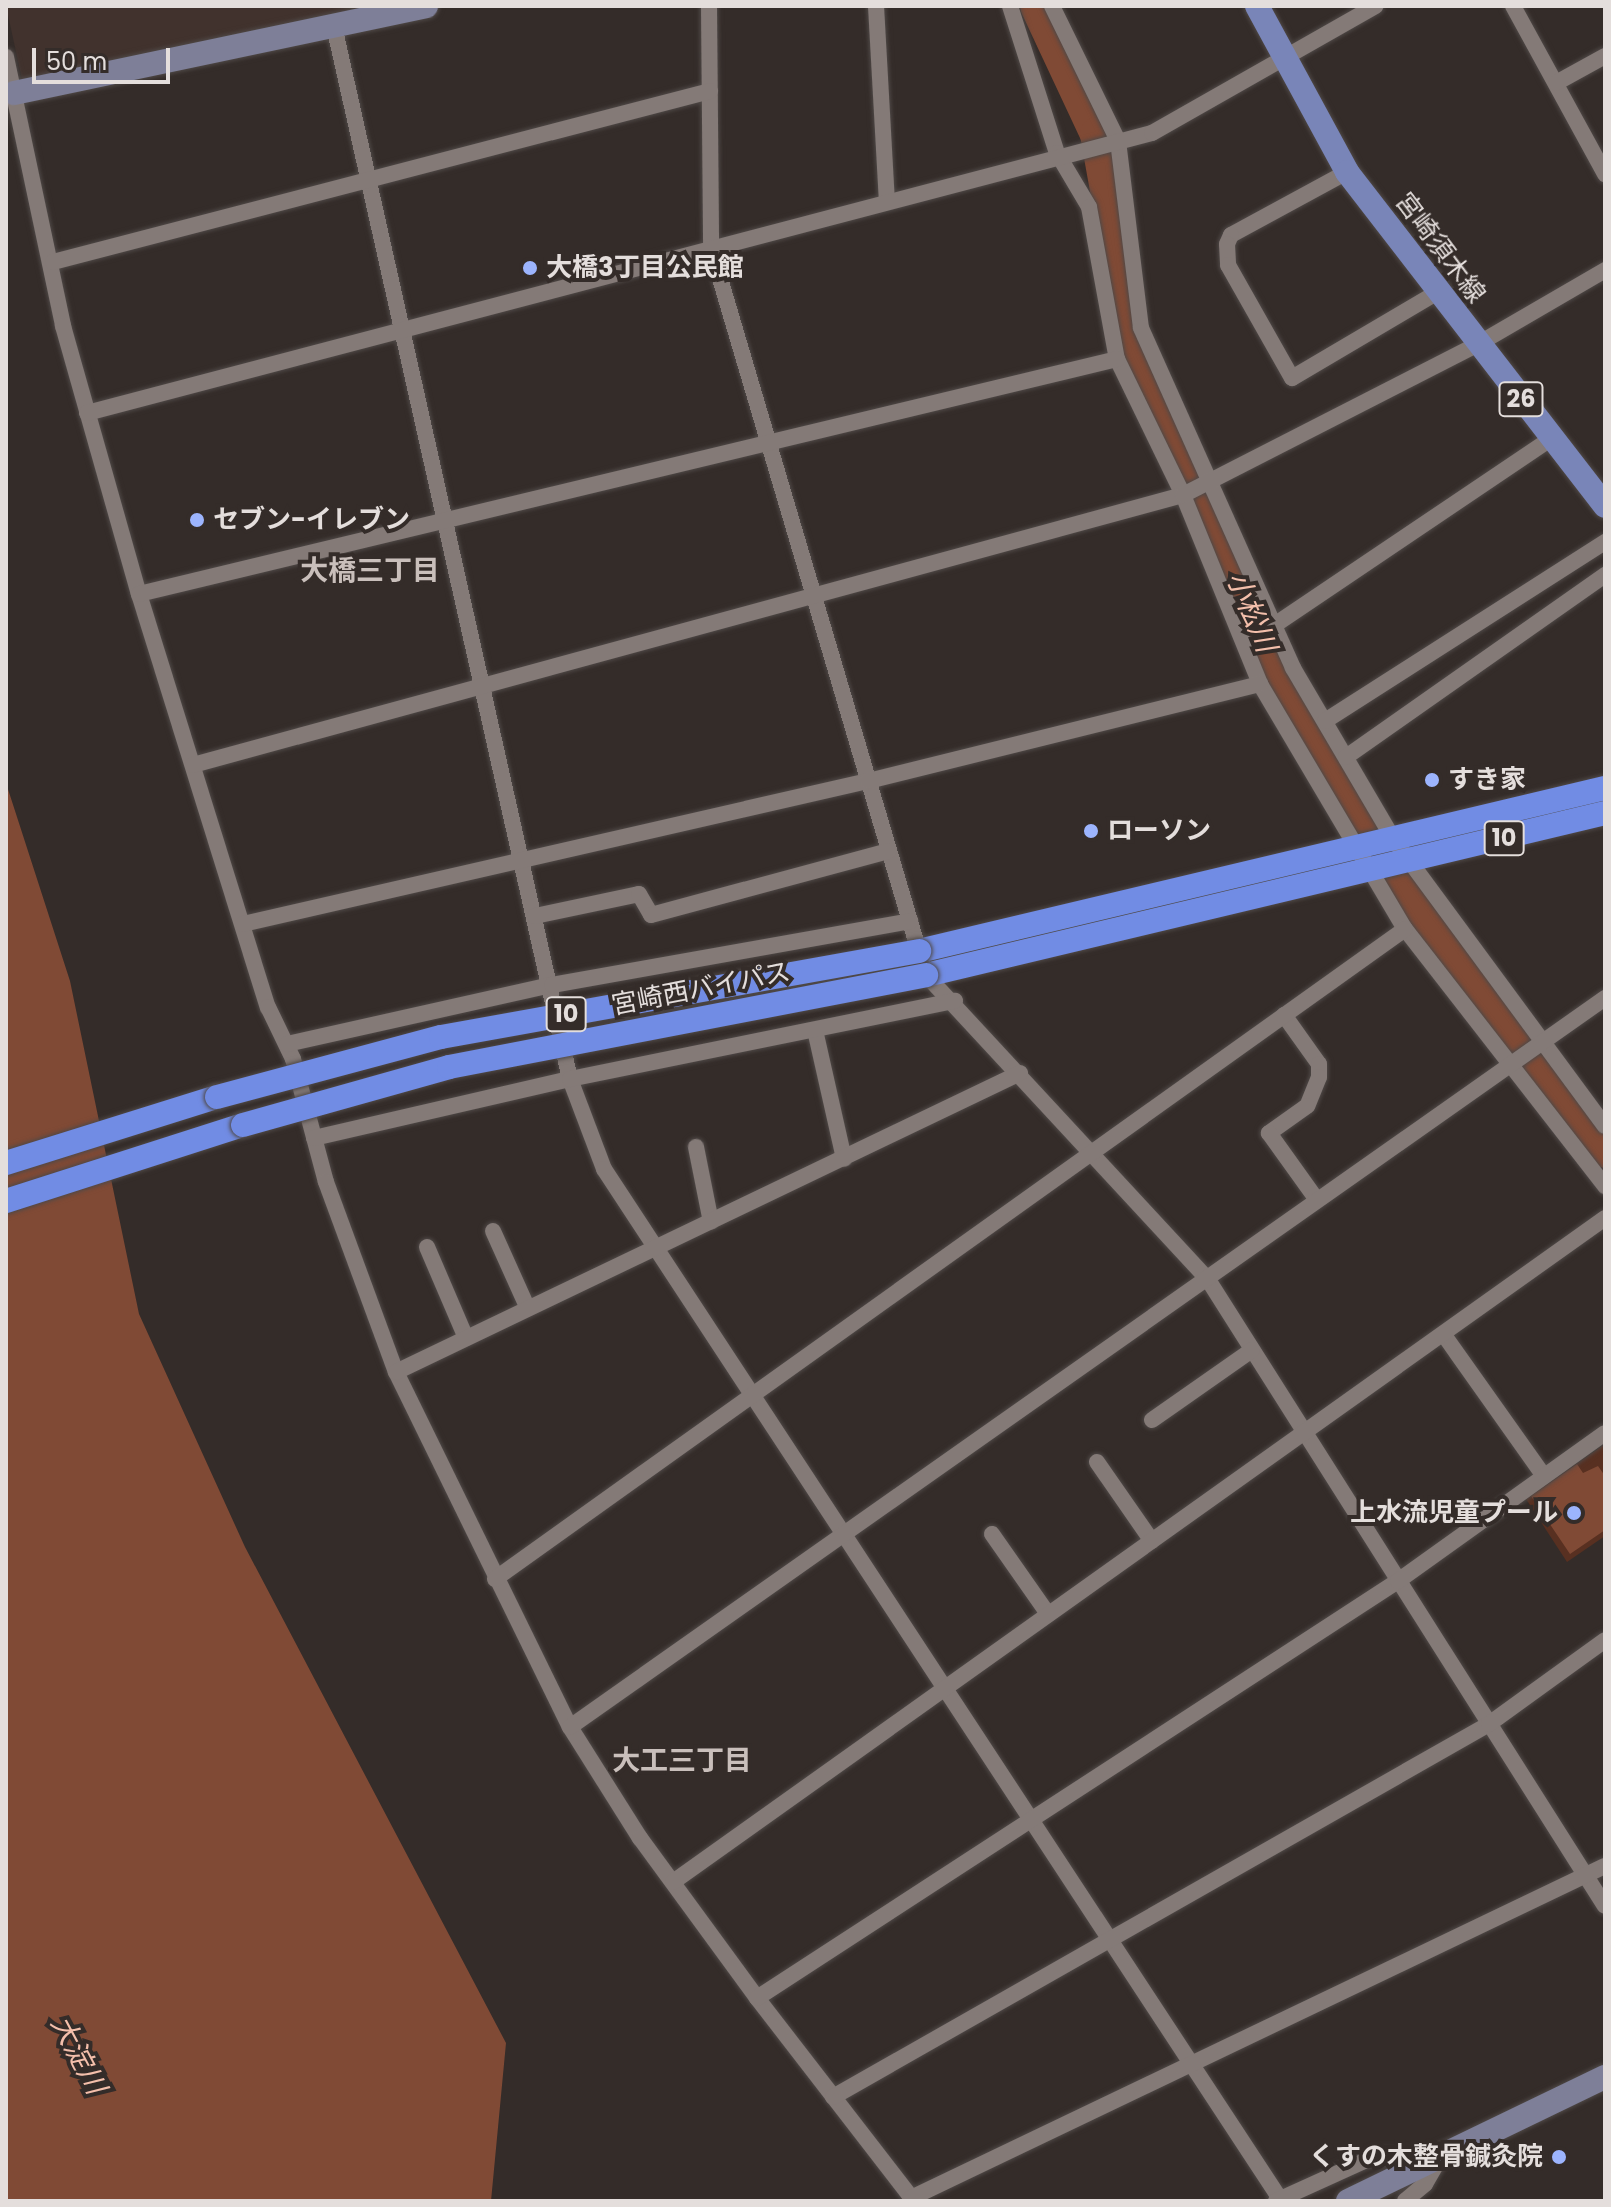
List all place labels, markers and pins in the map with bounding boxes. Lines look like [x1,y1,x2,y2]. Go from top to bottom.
place label: 大橋3丁目公民館 [546,252,744,284]
marker: 大橋3丁目公民館 [521,259,539,277]
place label: セブン-イレブン [213,504,410,536]
marker: セブン-イレブン [188,511,206,529]
place label: すき家 [1448,764,1526,796]
marker: すき家 [1423,771,1441,789]
place label: ローソン [1107,815,1211,847]
marker: ローソン [1082,822,1100,840]
place label: 上水流児童プール [1350,1497,1558,1529]
marker: 上水流児童プール [1565,1504,1583,1522]
place label: くすの木整骨鍼灸院 [1309,2141,1543,2173]
marker: くすの木整骨鍼灸院 [1550,2148,1568,2166]

